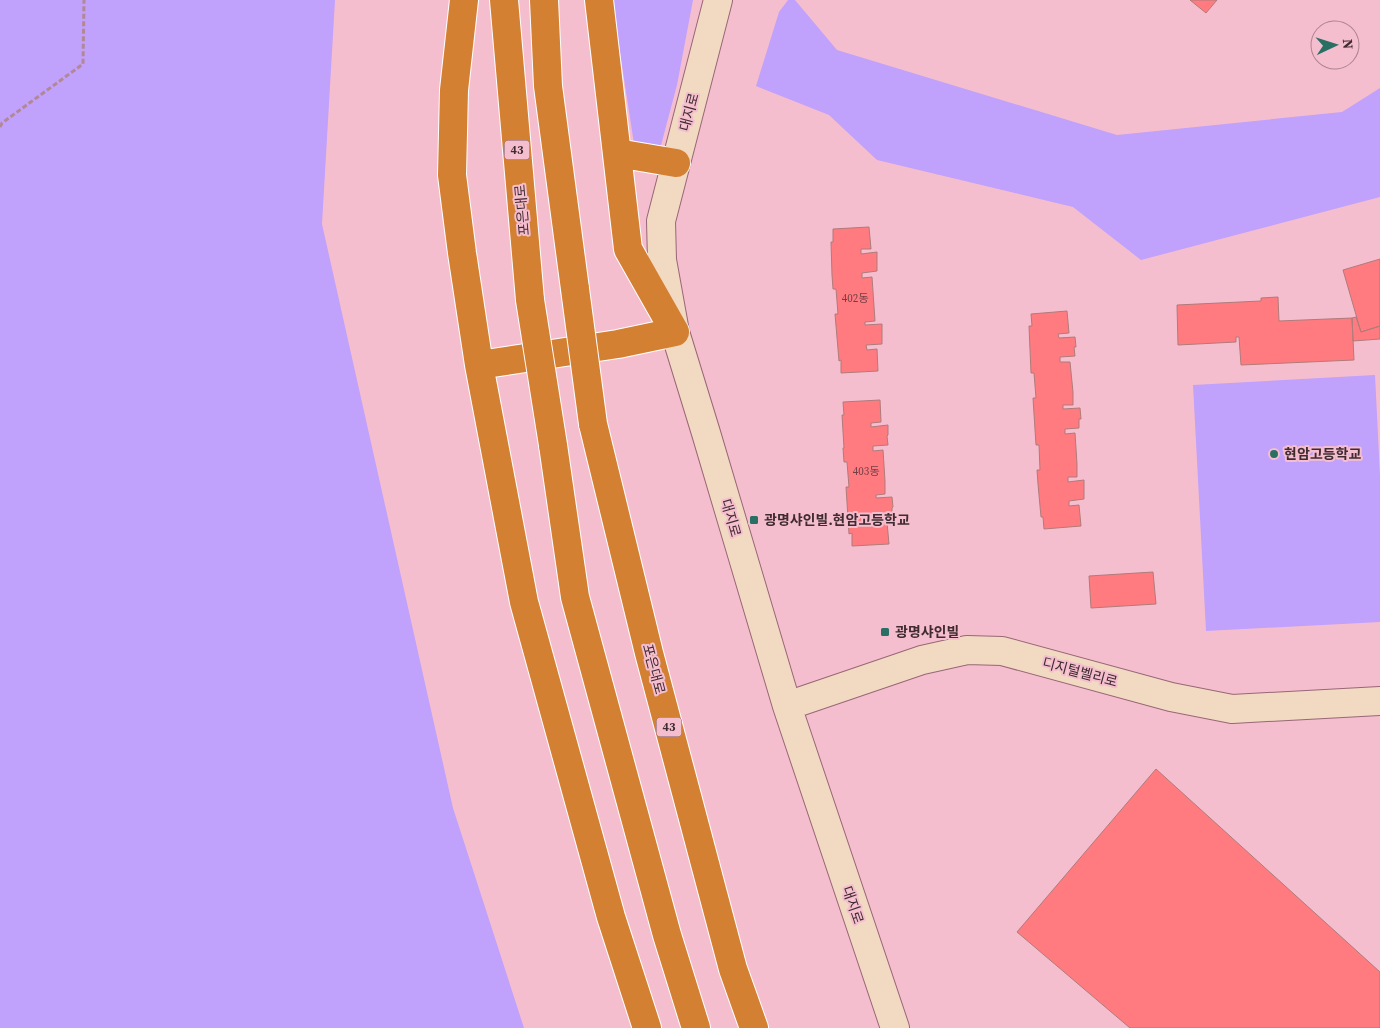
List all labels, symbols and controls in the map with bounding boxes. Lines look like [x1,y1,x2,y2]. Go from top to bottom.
north arrow [1310,20,1360,70]
text: N [1338,38,1358,50]
street label: 대지로 [674,91,704,133]
road number: 43 [504,140,530,160]
street label: 포은대로 [510,183,534,237]
house number: 402동 [842,291,868,306]
place label: 현암고등학교 [1284,444,1361,464]
marker: 현암고등학교 [1268,448,1280,460]
house number: 403동 [853,464,879,479]
street label: 대지로 [716,497,746,539]
place label: 광명샤인빌.현암고등학교 [764,510,910,530]
marker: 광명샤인빌.현암고등학교 [748,514,760,526]
place label: 광명샤인빌 [895,622,959,642]
marker: 광명샤인빌 [879,626,891,638]
street label: 포은대로 [638,642,670,697]
street label: 디지털벨리로 [1040,652,1120,692]
road number: 43 [656,718,682,736]
street label: 대지로 [837,883,869,927]

